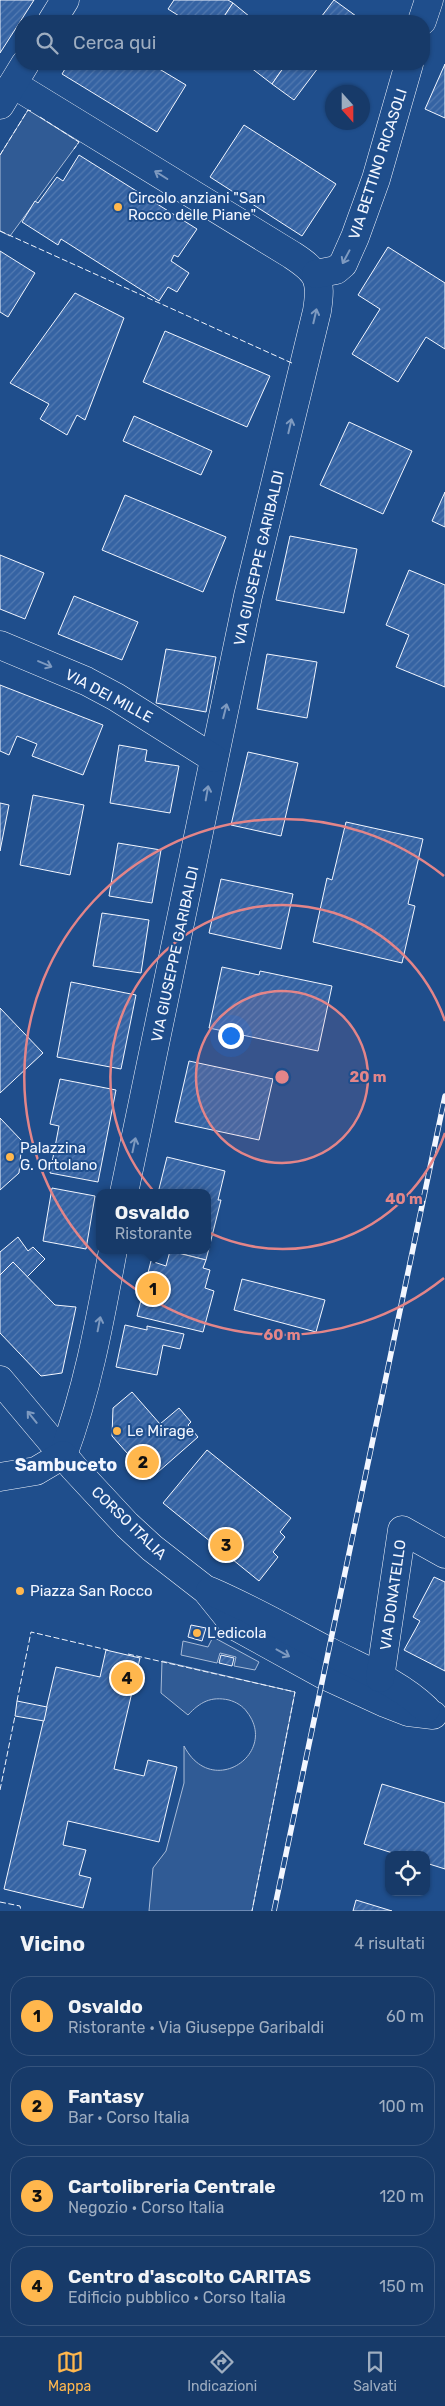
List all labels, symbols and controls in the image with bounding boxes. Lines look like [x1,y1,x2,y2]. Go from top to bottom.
search box [15,15,430,70]
icon: search [33,29,61,57]
text: Cerca qui [73,31,156,54]
north arrow [325,85,370,130]
street label: VIA BETTINO RICASOLI [345,86,411,242]
one-way arrow [155,170,169,180]
place label: Circolo anziani "San Rocco delle Piane" [128,189,266,224]
marker: Circolo anziani "San Rocco delle Piane" [112,201,124,213]
one-way arrow [341,249,350,264]
one-way arrow [311,308,320,324]
one-way arrow [286,418,295,434]
street label: VIA GIUSEPPE GARIBALDI [230,469,288,647]
one-way arrow [37,659,52,669]
street label: VIA DEI MILLE [62,665,156,727]
one-way arrow [221,703,230,719]
one-way arrow [203,785,213,801]
street label: VIA GIUSEPPE GARIBALDI [148,864,202,1044]
your location [218,1023,244,1049]
centre of rings [273,1068,291,1086]
text: 20 m [350,1068,386,1086]
one-way arrow [130,1137,139,1153]
place label: Palazzina G. Ortolano [20,1139,97,1174]
marker: Palazzina G. Ortolano [4,1151,16,1163]
popup [96,1189,211,1254]
text: 40 m [385,1190,423,1208]
text: Osvaldo [115,1201,190,1224]
text: Ristorante [115,1224,192,1243]
pin: 1 [137,1270,169,1308]
one-way arrow [94,1316,104,1332]
text: 60 m [264,1326,300,1344]
one-way arrow [27,1410,38,1423]
place label: Le Mirage [127,1422,194,1440]
marker: Le Mirage [111,1425,123,1437]
pin: 2 [127,1443,159,1481]
district label: Sambuceto [15,1454,117,1476]
street label: CORSO ITALIA [88,1483,170,1563]
pin: 3 [210,1526,242,1564]
street label: VIA DONATELLO [376,1538,410,1652]
place label: Piazza San Rocco [30,1582,153,1600]
marker: Piazza San Rocco [14,1585,26,1597]
place label: L'edicola [207,1624,266,1642]
marker: L'edicola [191,1627,203,1639]
one-way arrow [276,1648,290,1658]
pin: 4 [111,1659,143,1697]
map controls [385,1851,430,1896]
button: locate [385,1851,430,1896]
text: Vicino [20,1931,85,1956]
text: 4 risultati [354,1934,425,1953]
text: Osvaldo [68,1995,143,2018]
text: 1 [33,2007,41,2026]
text: 60 m [386,2007,424,2026]
text: Ristorante · Via Giuseppe Garibaldi [68,2018,324,2037]
text: Fantasy [68,2085,144,2108]
text: 2 [32,2097,42,2116]
text: 100 m [379,2097,424,2116]
text: Bar · Corso Italia [68,2108,190,2127]
text: Cartolibreria Centrale [68,2175,276,2198]
text: 3 [32,2187,42,2206]
text: 120 m [379,2187,424,2206]
text: Negozio · Corso Italia [68,2198,224,2217]
text: Centro d'ascolto CARITAS [68,2265,311,2288]
text: 4 [32,2277,42,2296]
text: 150 m [379,2277,424,2296]
text: Edificio pubblico · Corso Italia [68,2288,286,2307]
tab: Mappa [48,2348,91,2395]
tab: Indicazioni [187,2348,257,2395]
tab: Salvati [353,2348,397,2395]

